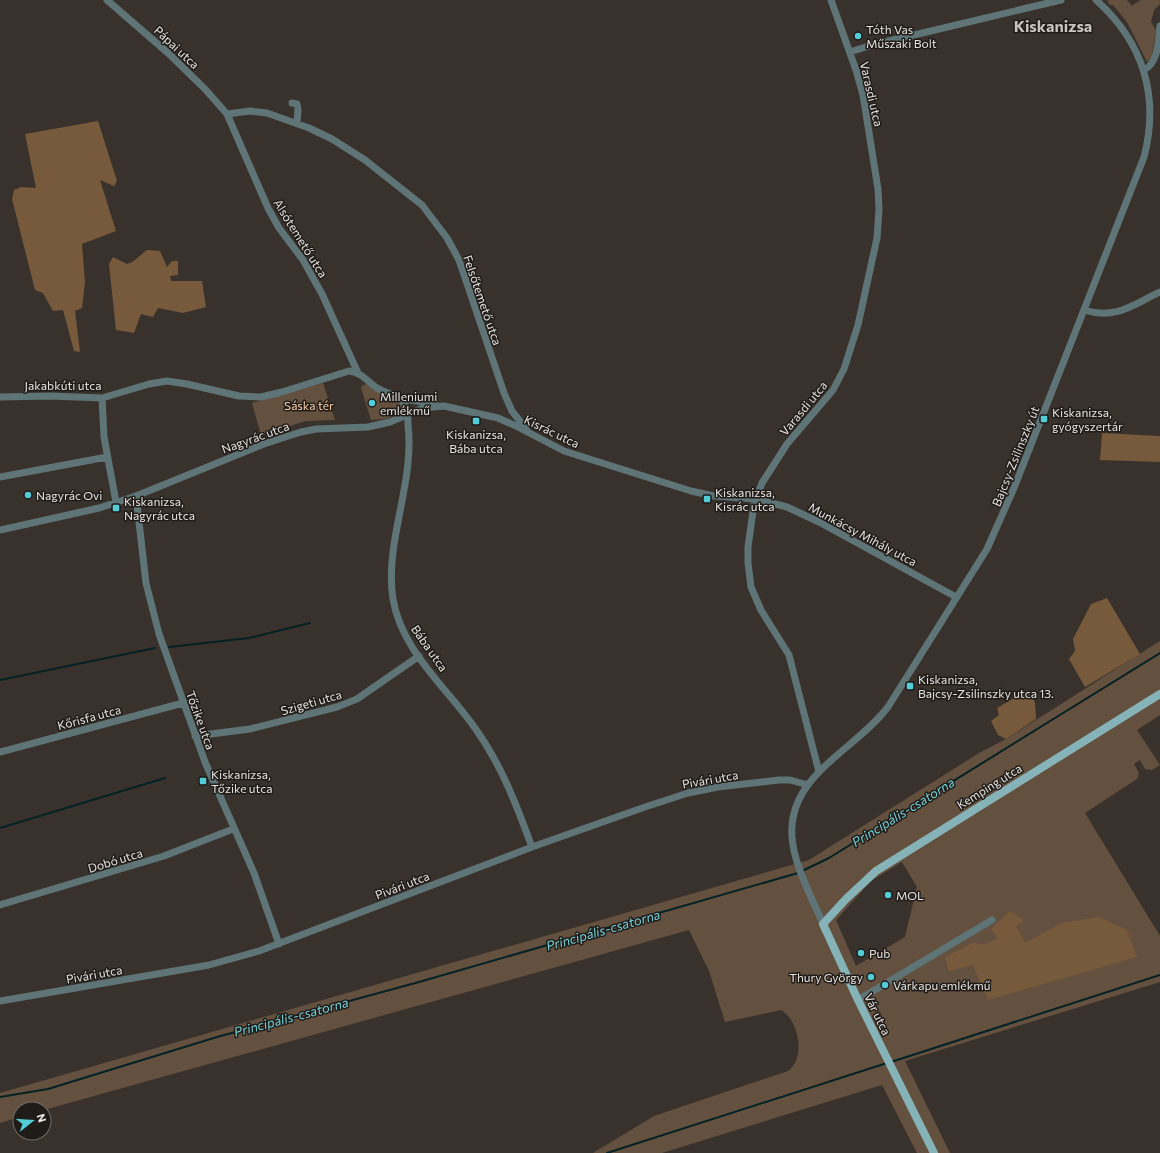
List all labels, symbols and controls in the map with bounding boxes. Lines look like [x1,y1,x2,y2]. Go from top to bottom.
district label: Kiskanizsa [1014,16,1092,35]
place label: Tóth Vas Műszaki Bolt [866,22,937,50]
street label: Pápai utca [152,23,202,71]
marker: Tóth Vas Műszaki Bolt [853,31,863,41]
street label: Varasdi utca [858,60,886,128]
street label: Alsótemető utca [271,196,331,280]
street label: Felsőtemető utca [461,253,505,347]
street label: Jakabkúti utca [25,378,101,393]
street label: Varasdi utca [776,378,830,438]
place label: Milleniumi emlékmű [380,389,437,417]
park label: Sáska tér [284,398,334,412]
marker: Milleniumi emlékmű [367,398,377,408]
street label: Bajcsy-Zsilinszky út [989,404,1042,508]
place label: Kiskanizsa, gyógyszertár [1052,405,1123,433]
street label: Kisrác utca [522,412,582,450]
marker: Kiskanizsa, gyógyszertár [1039,414,1049,424]
marker: Kiskanizsa, Bába utca [471,416,481,426]
street label: Nagyrác utca [219,418,291,456]
place label: Kiskanizsa, Bába utca [446,427,506,455]
place label: Kiskanizsa, Kisrác utca [715,485,775,513]
place label: Nagyrác Ovi [36,488,102,502]
marker: Nagyrác Ovi [23,490,33,500]
place label: Kiskanizsa, Nagyrác utca [124,494,195,522]
marker: Kiskanizsa, Kisrác utca [702,494,712,504]
street label: Munkácsy Mihály utca [807,500,919,568]
marker: Kiskanizsa, Nagyrác utca [111,503,121,513]
street label: Bába utca [409,622,451,674]
place label: Kiskanizsa, Bajcsy-Zsilinszky utca 13. [918,672,1054,700]
marker: Kiskanizsa, Bajcsy-Zsilinszky utca 13. [905,681,915,691]
street label: Szigeti utca [279,687,343,717]
street label: Tőzike utca [184,689,218,751]
street label: Kőrisfa utca [56,702,122,732]
street label: Kemping utca [954,760,1024,812]
place label: Kiskanizsa, Tőzike utca [211,767,273,795]
street label: Pivári utca [681,767,739,791]
water label: Principális-csatorna [849,774,957,850]
marker: Kiskanizsa, Tőzike utca [198,776,208,786]
street label: Dobó utca [86,845,144,875]
street label: Pivári utca [373,868,431,902]
place label: MOL [896,888,924,902]
marker: MOL [883,890,893,900]
water label: Principális-csatorna [544,906,662,954]
place label: Pub [869,946,890,960]
marker: Pub [856,948,866,958]
street label: Pivári utca [65,962,123,986]
place label: Thury György [789,970,863,984]
marker: Thury György [866,972,876,982]
place label: Várkapu emlékmű [893,978,991,992]
marker: Várkapu emlékmű [880,980,890,990]
street label: Vár utca [862,991,894,1037]
water label: Principális-csatorna [232,994,350,1040]
north arrow [12,1101,52,1141]
text: N [35,1112,49,1124]

